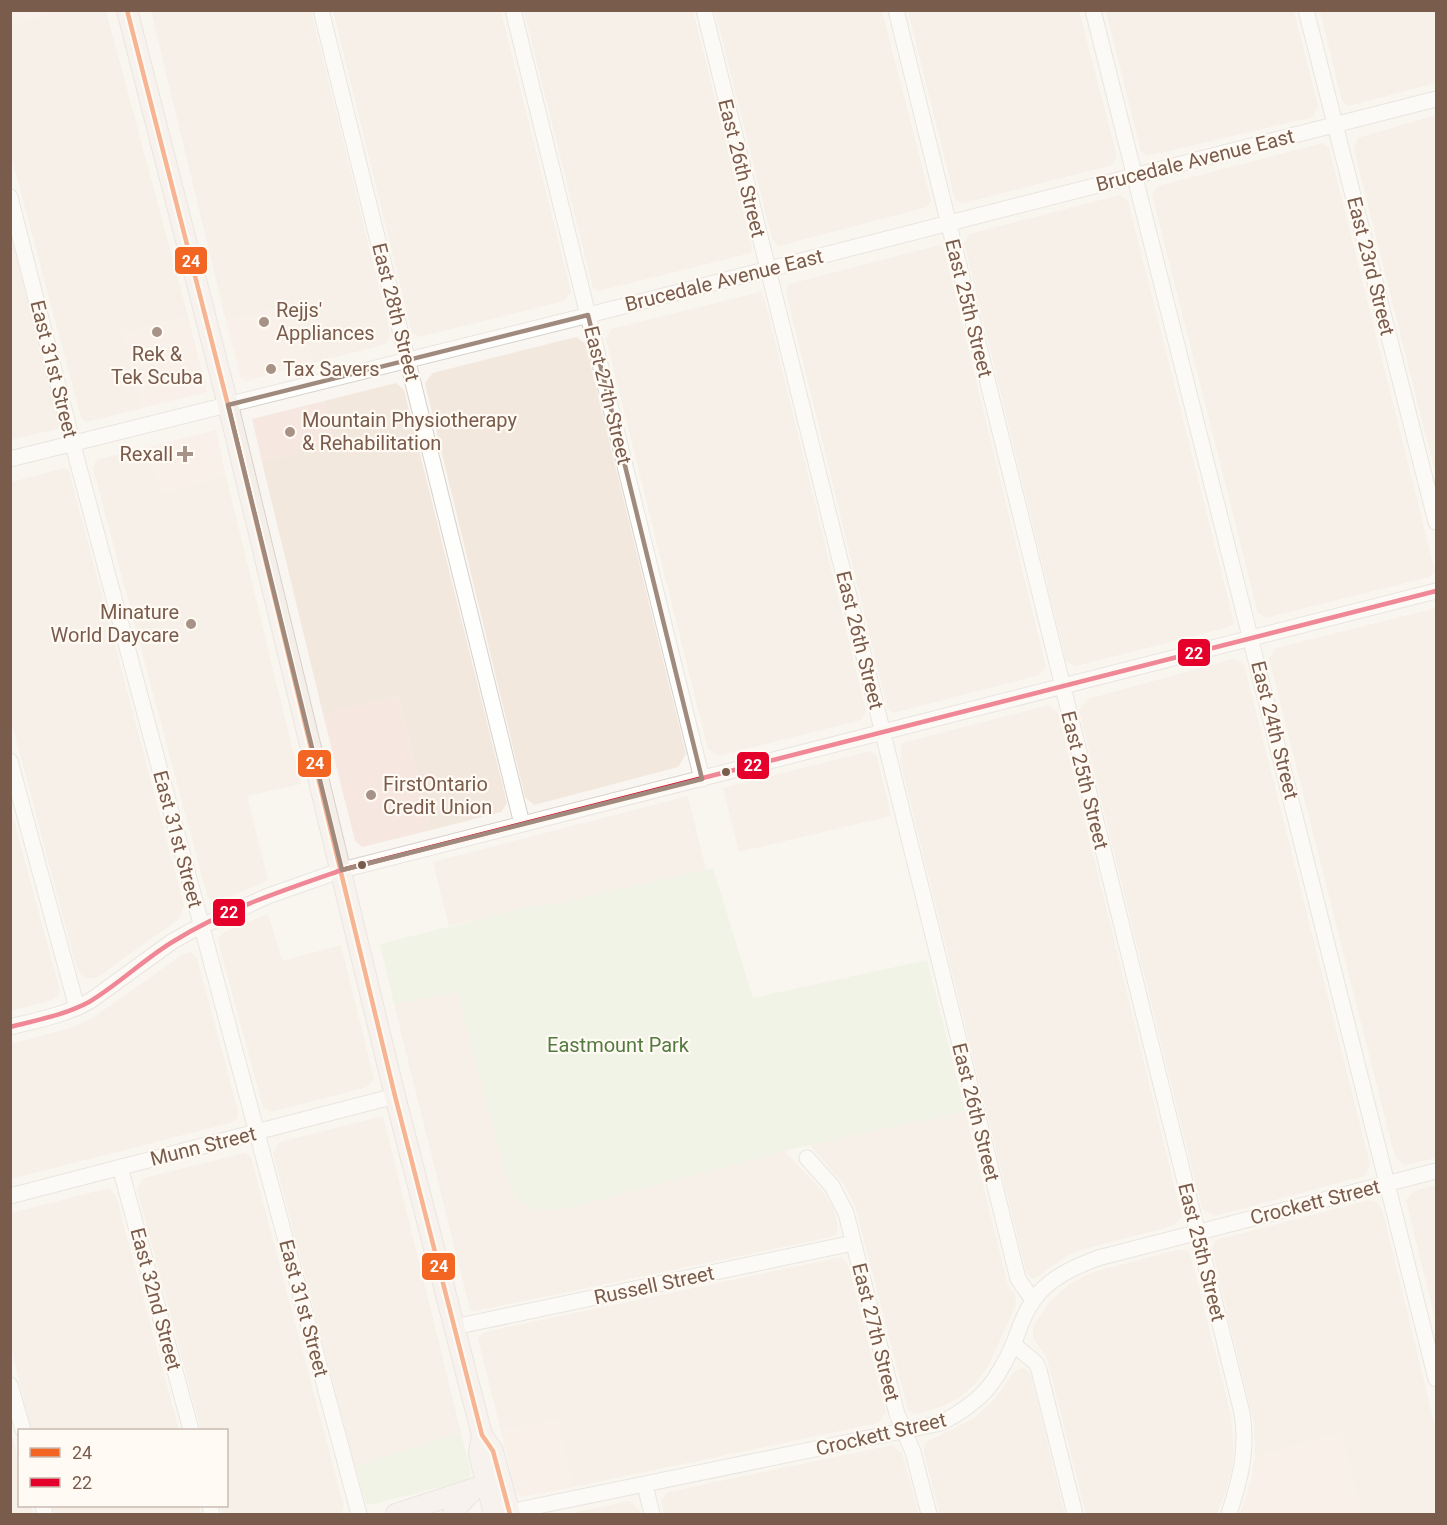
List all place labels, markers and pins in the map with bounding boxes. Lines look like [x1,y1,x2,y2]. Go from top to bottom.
place label: Rejjs' Appliances [276,298,375,345]
marker: Rejjs' Appliances [257,315,271,329]
marker: Rek & Tek Scuba [150,325,164,339]
place label: Rek & Tek Scuba [111,342,203,389]
place label: Tax Savers [283,357,379,381]
marker: Tax Savers [264,362,278,376]
place label: Mountain Physiotherapy & Rehabilitation [302,408,517,455]
marker: Mountain Physiotherapy & Rehabilitation [283,425,297,439]
place label: Rexall [120,442,173,466]
marker: Rexall [178,447,192,461]
place label: Minature World Daycare [51,600,179,647]
marker: Minature World Daycare [184,617,198,631]
unlabelled marker [720,766,732,778]
place label: FirstOntario Credit Union [383,772,492,819]
marker: FirstOntario Credit Union [364,788,378,802]
unlabelled marker [356,859,368,871]

